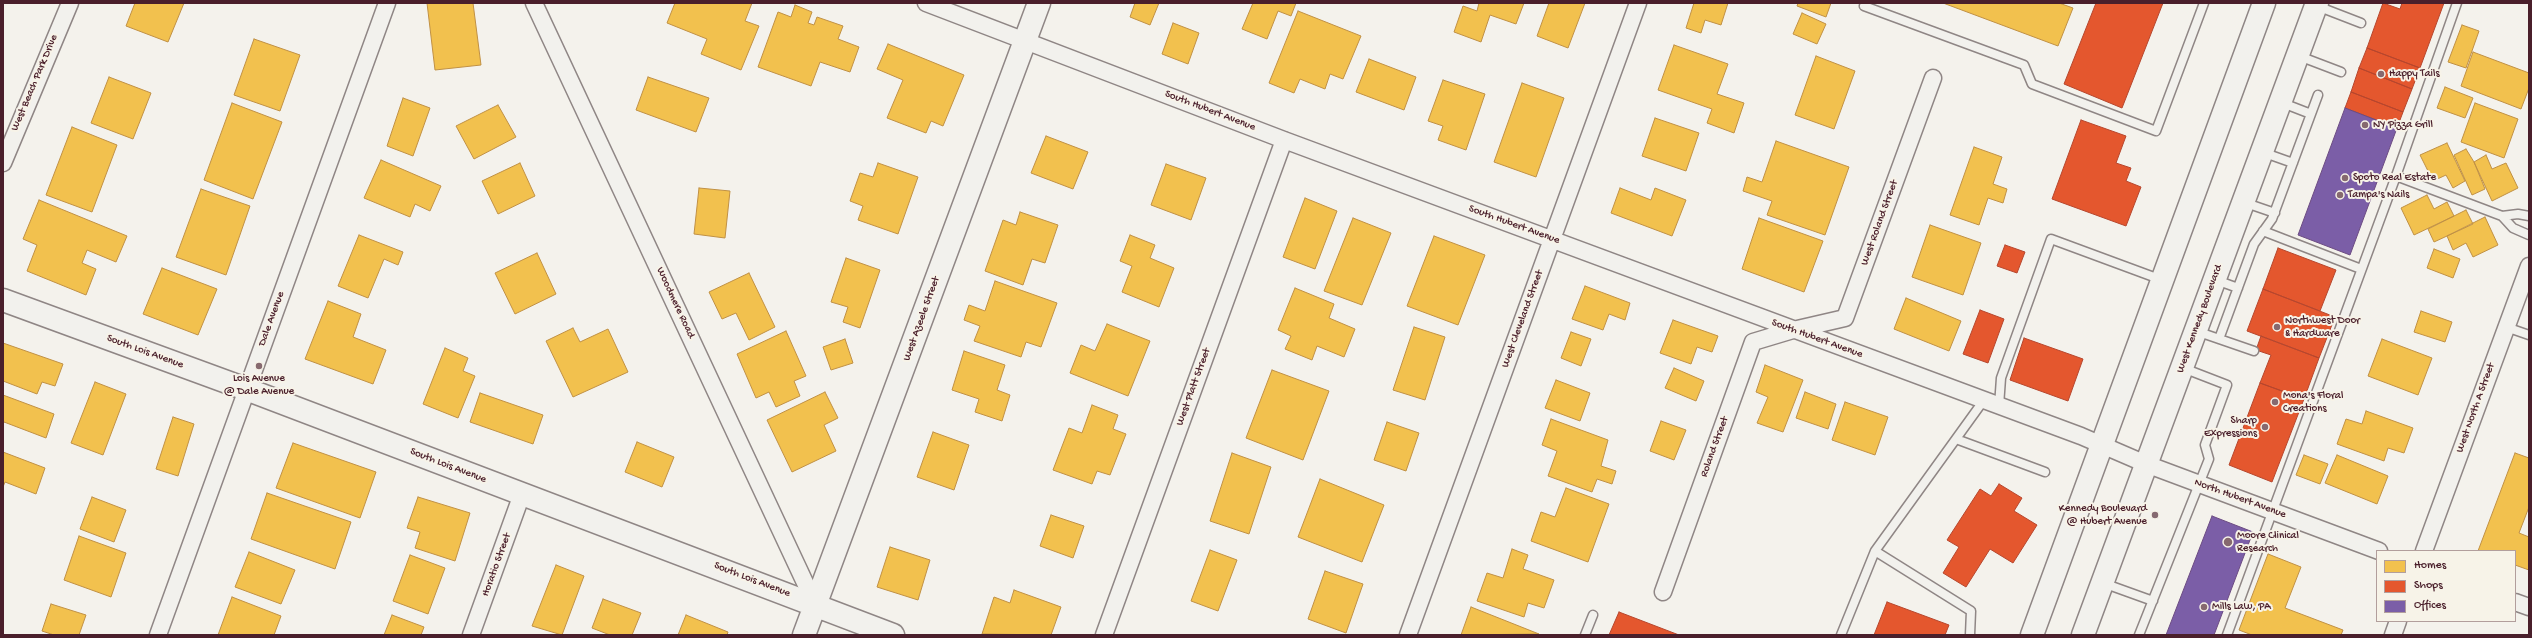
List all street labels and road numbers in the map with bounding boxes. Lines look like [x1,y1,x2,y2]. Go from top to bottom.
street label: West Beach Park Drive [9,33,61,133]
street label: South Hubert Avenue [1163,88,1257,134]
street label: West Roland Street [1858,179,1902,267]
street label: South Hubert Avenue [1467,202,1561,248]
street label: West Kennedy Boulevard [2174,263,2226,375]
street label: Woodmere Road [653,265,697,341]
street label: West Cleveland Street [1499,268,1547,370]
street label: West Azeele Street [901,275,943,363]
street label: Dale Avenue [256,290,288,348]
street label: South Hubert Avenue [1770,316,1864,362]
street label: South Lois Avenue [105,332,185,372]
street label: West Platt Street [1174,346,1214,428]
street label: West North A Street [2454,361,2498,455]
street label: Roland Street [1698,415,1732,479]
street label: South Lois Avenue [408,445,488,487]
street label: North Hubert Avenue [2192,476,2288,522]
street label: Horatio Street [479,531,515,599]
street label: South Lois Avenue [712,559,792,601]

